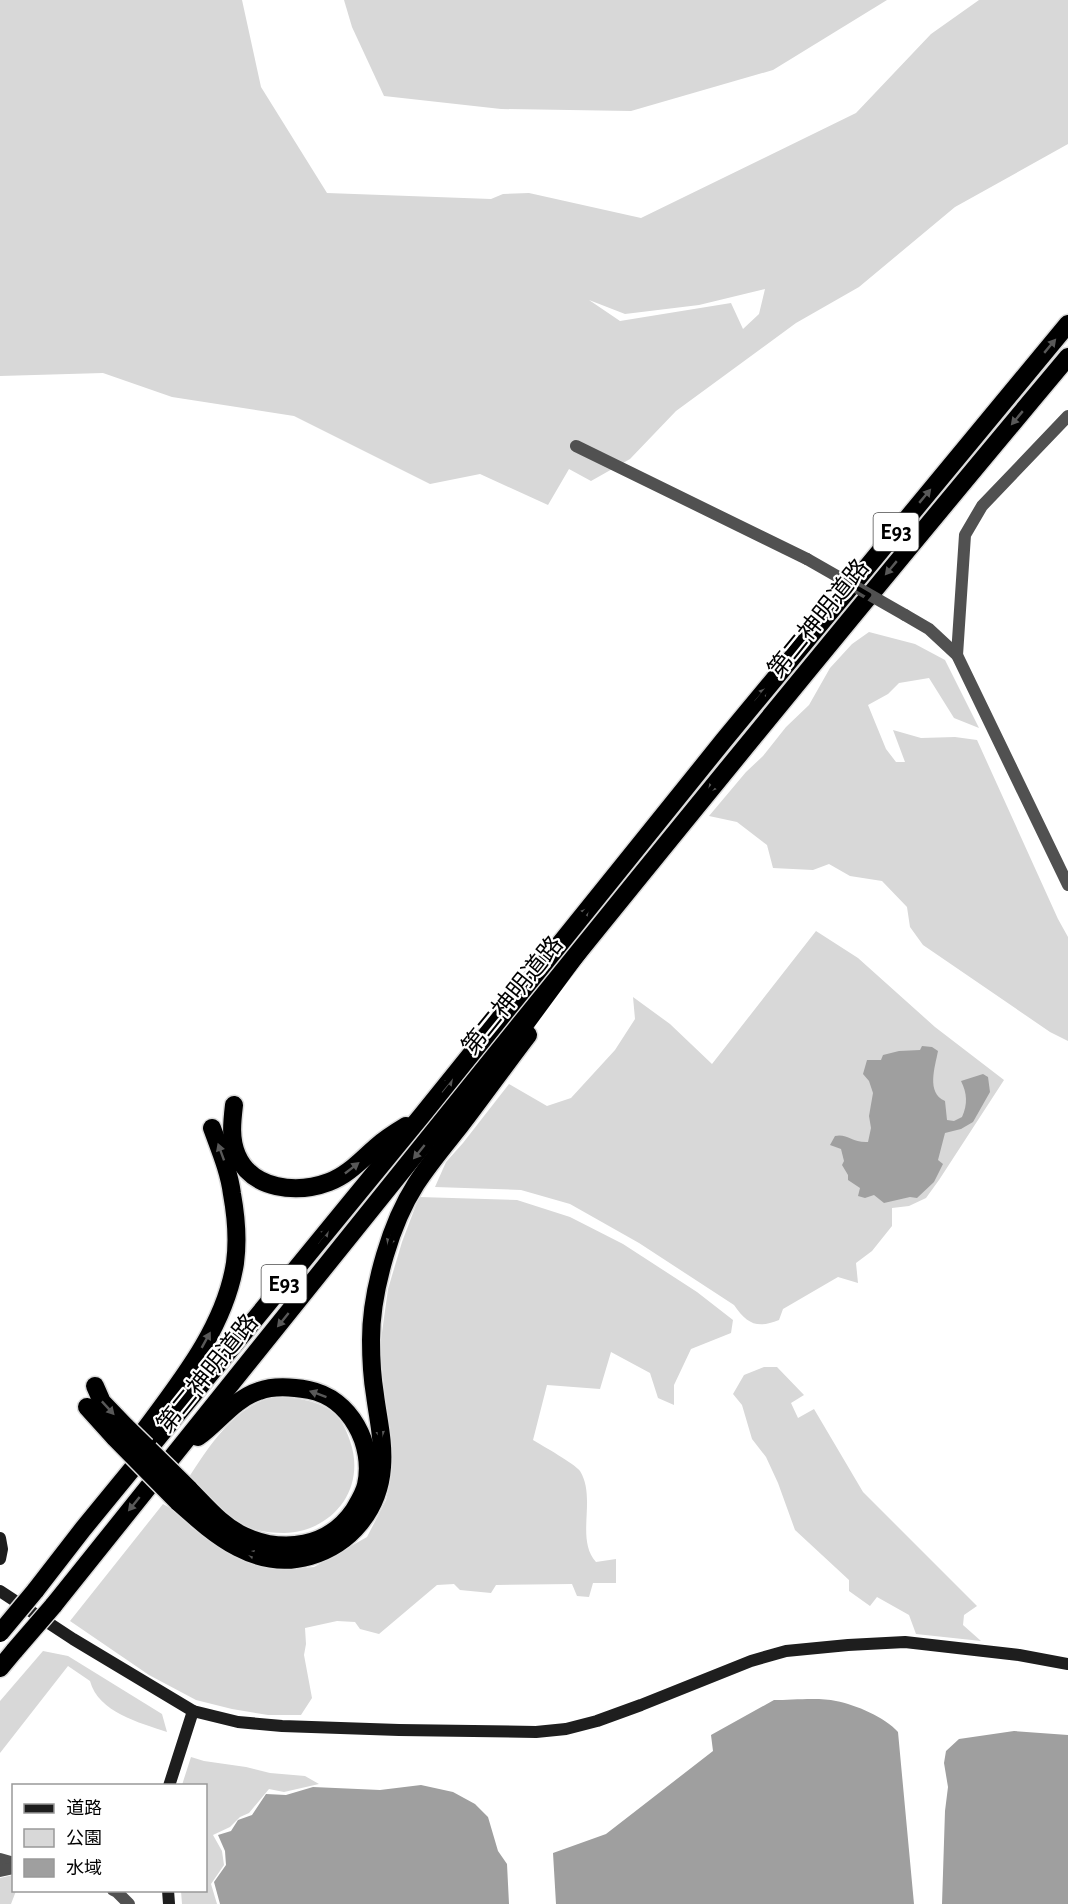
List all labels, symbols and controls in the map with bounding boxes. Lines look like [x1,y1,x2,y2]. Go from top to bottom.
one-way arrow [1043,338,1056,354]
one-way arrow [1011,410,1024,425]
one-way arrow [919,488,932,504]
road number: E93 [874,513,918,551]
street label: 第二神明道路 [763,554,874,683]
one-way arrow [885,560,898,576]
one-way arrow [754,688,767,703]
one-way arrow [708,777,721,793]
one-way arrow [576,907,589,923]
street label: 第二神明道路 [457,931,568,1060]
one-way arrow [440,1077,453,1093]
one-way arrow [215,1143,225,1161]
one-way arrow [413,1144,425,1159]
one-way arrow [345,1162,360,1174]
one-way arrow [317,1228,330,1244]
one-way arrow [386,1229,395,1247]
road number: E93 [262,1265,306,1303]
street label: 第二神明道路 [152,1309,263,1438]
one-way arrow [277,1312,290,1327]
one-way arrow [201,1331,211,1348]
one-way arrow [309,1388,327,1398]
one-way arrow [101,1400,114,1415]
one-way arrow [376,1421,385,1440]
one-way arrow [128,1496,141,1512]
one-way arrow [245,1550,263,1559]
legend [12,1784,207,1892]
text: 道路 [66,1798,102,1818]
text: 公園 [66,1829,102,1848]
text: 水域 [66,1859,102,1878]

